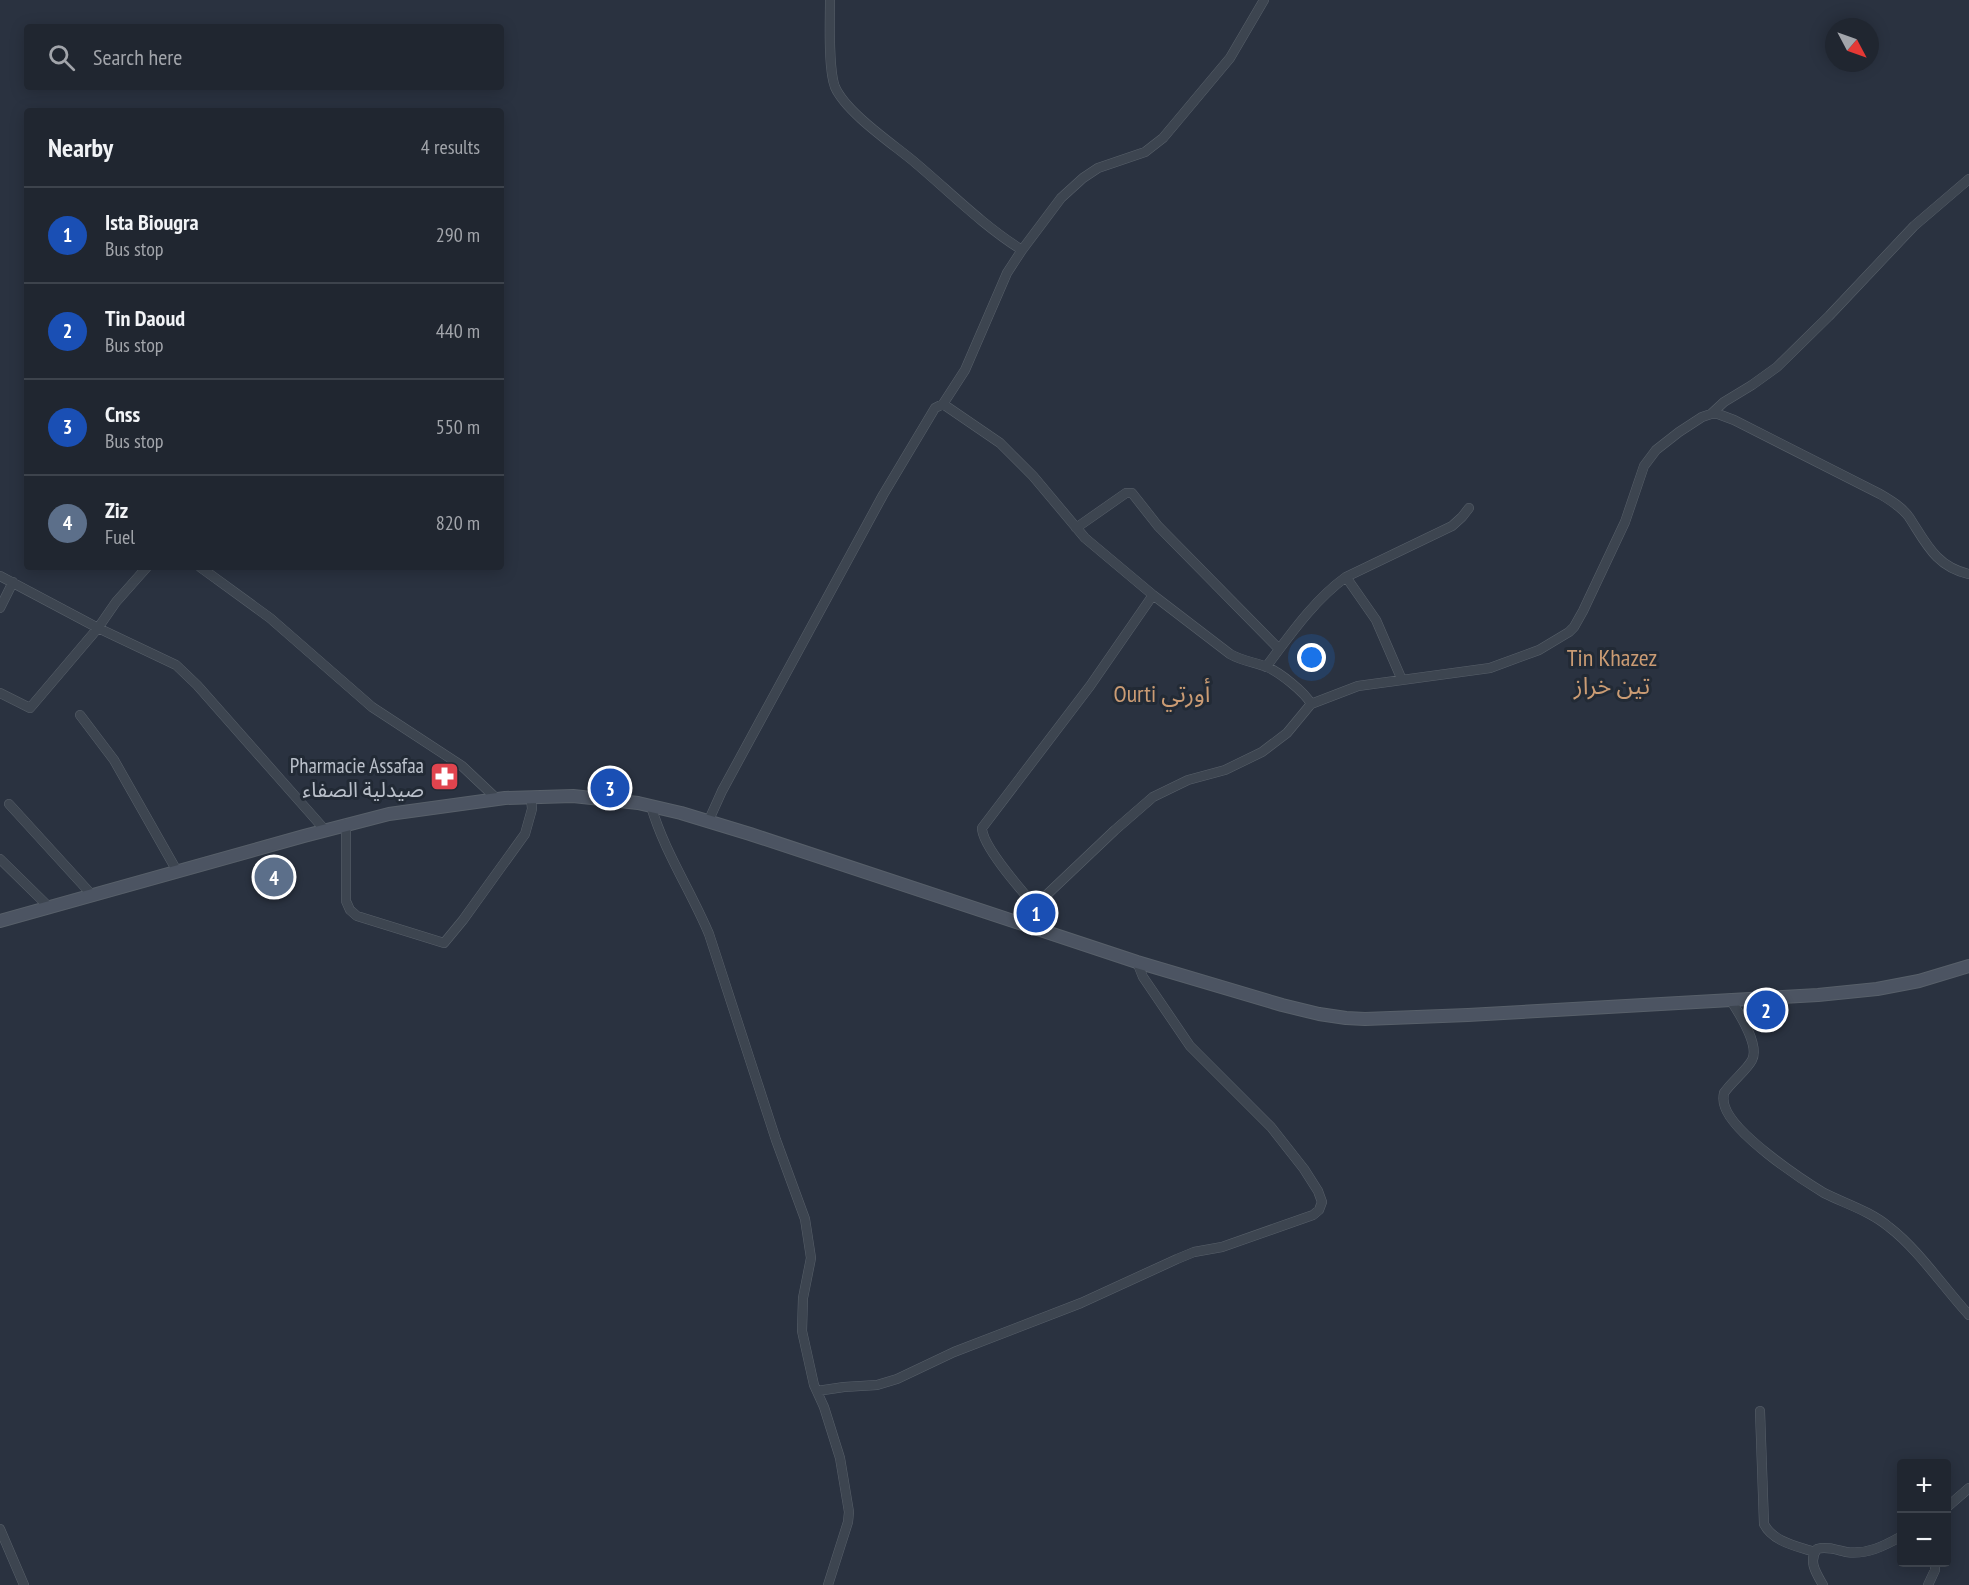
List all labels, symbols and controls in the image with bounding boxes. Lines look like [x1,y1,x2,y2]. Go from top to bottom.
north arrow [1825,18,1879,72]
search box [24,24,504,90]
icon: search [45,41,78,74]
text: Search here [93,43,182,71]
text: Nearby [48,131,113,164]
text: 4 results [421,134,480,160]
text: Ista Biougra [105,208,199,236]
text: 1 [63,222,72,248]
text: 290 m [436,222,480,248]
text: Bus stop [105,236,164,262]
text: Tin Daoud [105,304,185,332]
text: 2 [63,318,72,344]
text: 440 m [436,318,480,344]
text: Bus stop [105,332,164,358]
text: Cnss [105,400,140,428]
text: 3 [63,414,72,440]
text: 550 m [436,414,480,440]
text: Bus stop [105,428,164,454]
text: Ziz [105,496,128,524]
text: 4 [63,510,72,536]
text: 820 m [436,510,480,536]
text: Fuel [105,524,135,550]
district label: Tin Khazez تين خراز [1567,642,1657,701]
your location [1297,643,1326,672]
district label: Ourti أورتي [1114,677,1210,712]
place label: Pharmacie Assafaa صيدلية الصفاء [290,752,424,803]
pharmacy icon: Pharmacie Assafaa صيدلية الصفاء [429,761,461,793]
pin: 3 [590,766,630,810]
pin: 4 [254,854,294,900]
pin: 1 [1016,890,1056,936]
pin: 2 [1746,988,1786,1032]
map controls [1897,1459,1951,1567]
button: + [1897,1459,1951,1513]
button: − [1897,1513,1951,1567]

